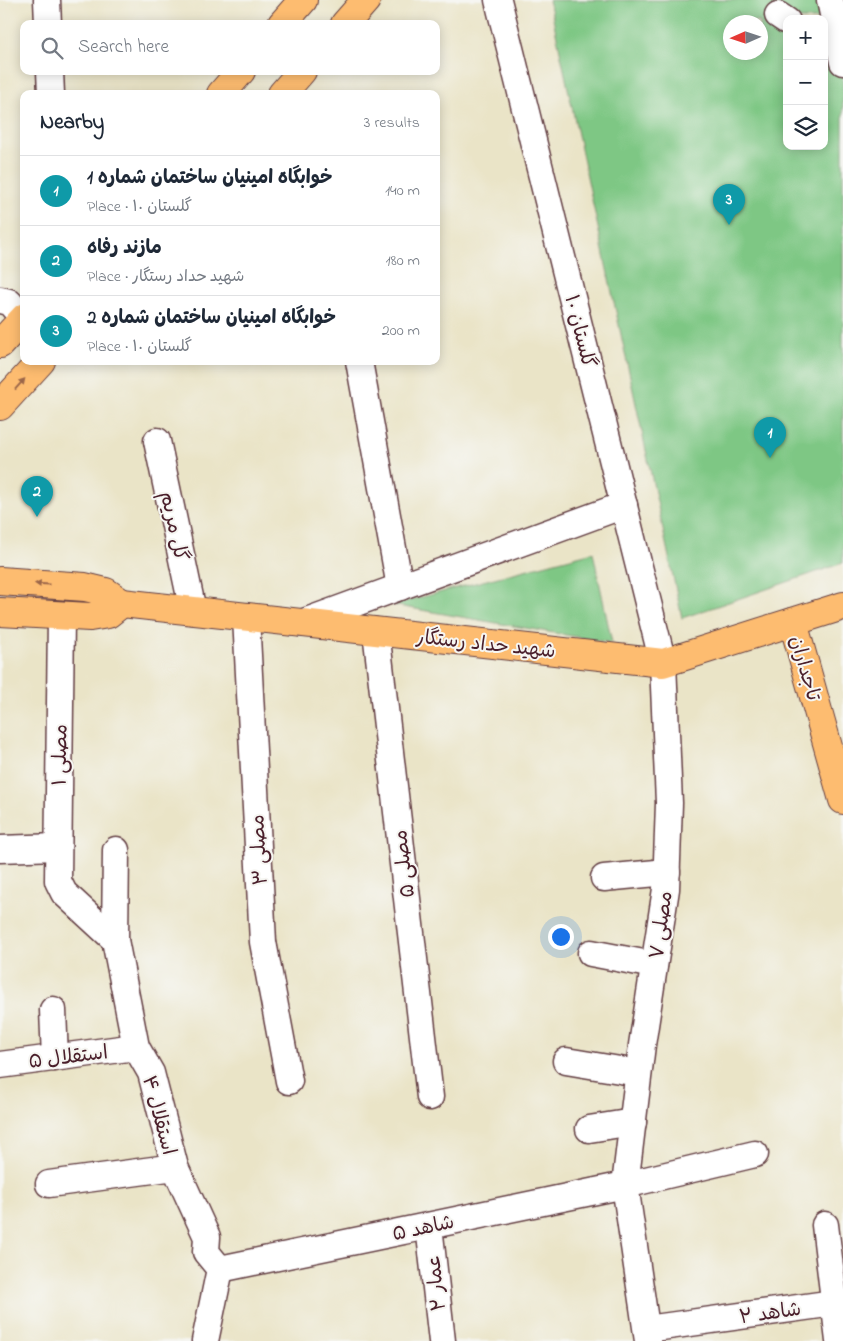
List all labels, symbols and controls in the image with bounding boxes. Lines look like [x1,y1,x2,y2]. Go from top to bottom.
north arrow [723,15,768,60]
map controls [783,15,828,150]
button: + [783,15,828,60]
search box [20,20,440,75]
icon: search [38,34,66,62]
text: Search here [78,34,169,61]
button: − [783,60,828,105]
button: layers [783,105,828,150]
text: Nearby [40,108,104,138]
text: 3 results [364,111,420,135]
text: خوابگاه امینیان ساختمان شماره 1 [87,165,332,192]
text: 1 [53,179,59,203]
text: 140 m [385,179,420,203]
pin: 3 [713,184,745,225]
text: Place · گلستان ۱۰ [87,195,192,219]
text: مازند رفاه [87,235,162,262]
text: 2 [52,249,60,273]
text: 180 m [386,249,420,273]
text: Place · شهید حداد رستگار [87,265,244,289]
street label: گلستان ۱۰ [555,292,602,371]
text: خوابگاه امینیان ساختمان شماره 2 [87,305,336,332]
text: 3 [53,319,59,343]
text: 200 m [382,319,420,343]
text: Place · گلستان ۱۰ [87,335,192,359]
one-way arrow [15,377,26,390]
pin: 1 [754,417,786,458]
pin: 2 [21,476,53,517]
street label: گل مریم [151,489,194,564]
one-way arrow [34,580,50,588]
street label: شهید حداد رستگار [414,624,557,667]
street label: تاجداران [781,633,827,705]
street label: مصلی ۱ [46,724,77,786]
street label: مصلی ۳ [244,814,277,886]
street label: مصلی ۵ [387,828,424,899]
street label: مصلی ۷ [643,889,682,961]
your location [548,924,574,950]
street label: استقلال ۵ [27,1039,110,1078]
street label: استقلال ۴ [133,1073,182,1159]
street label: شاهد ۵ [390,1209,457,1250]
street label: عمار ۲ [420,1253,455,1312]
street label: شاهد ۲ [737,1296,803,1333]

